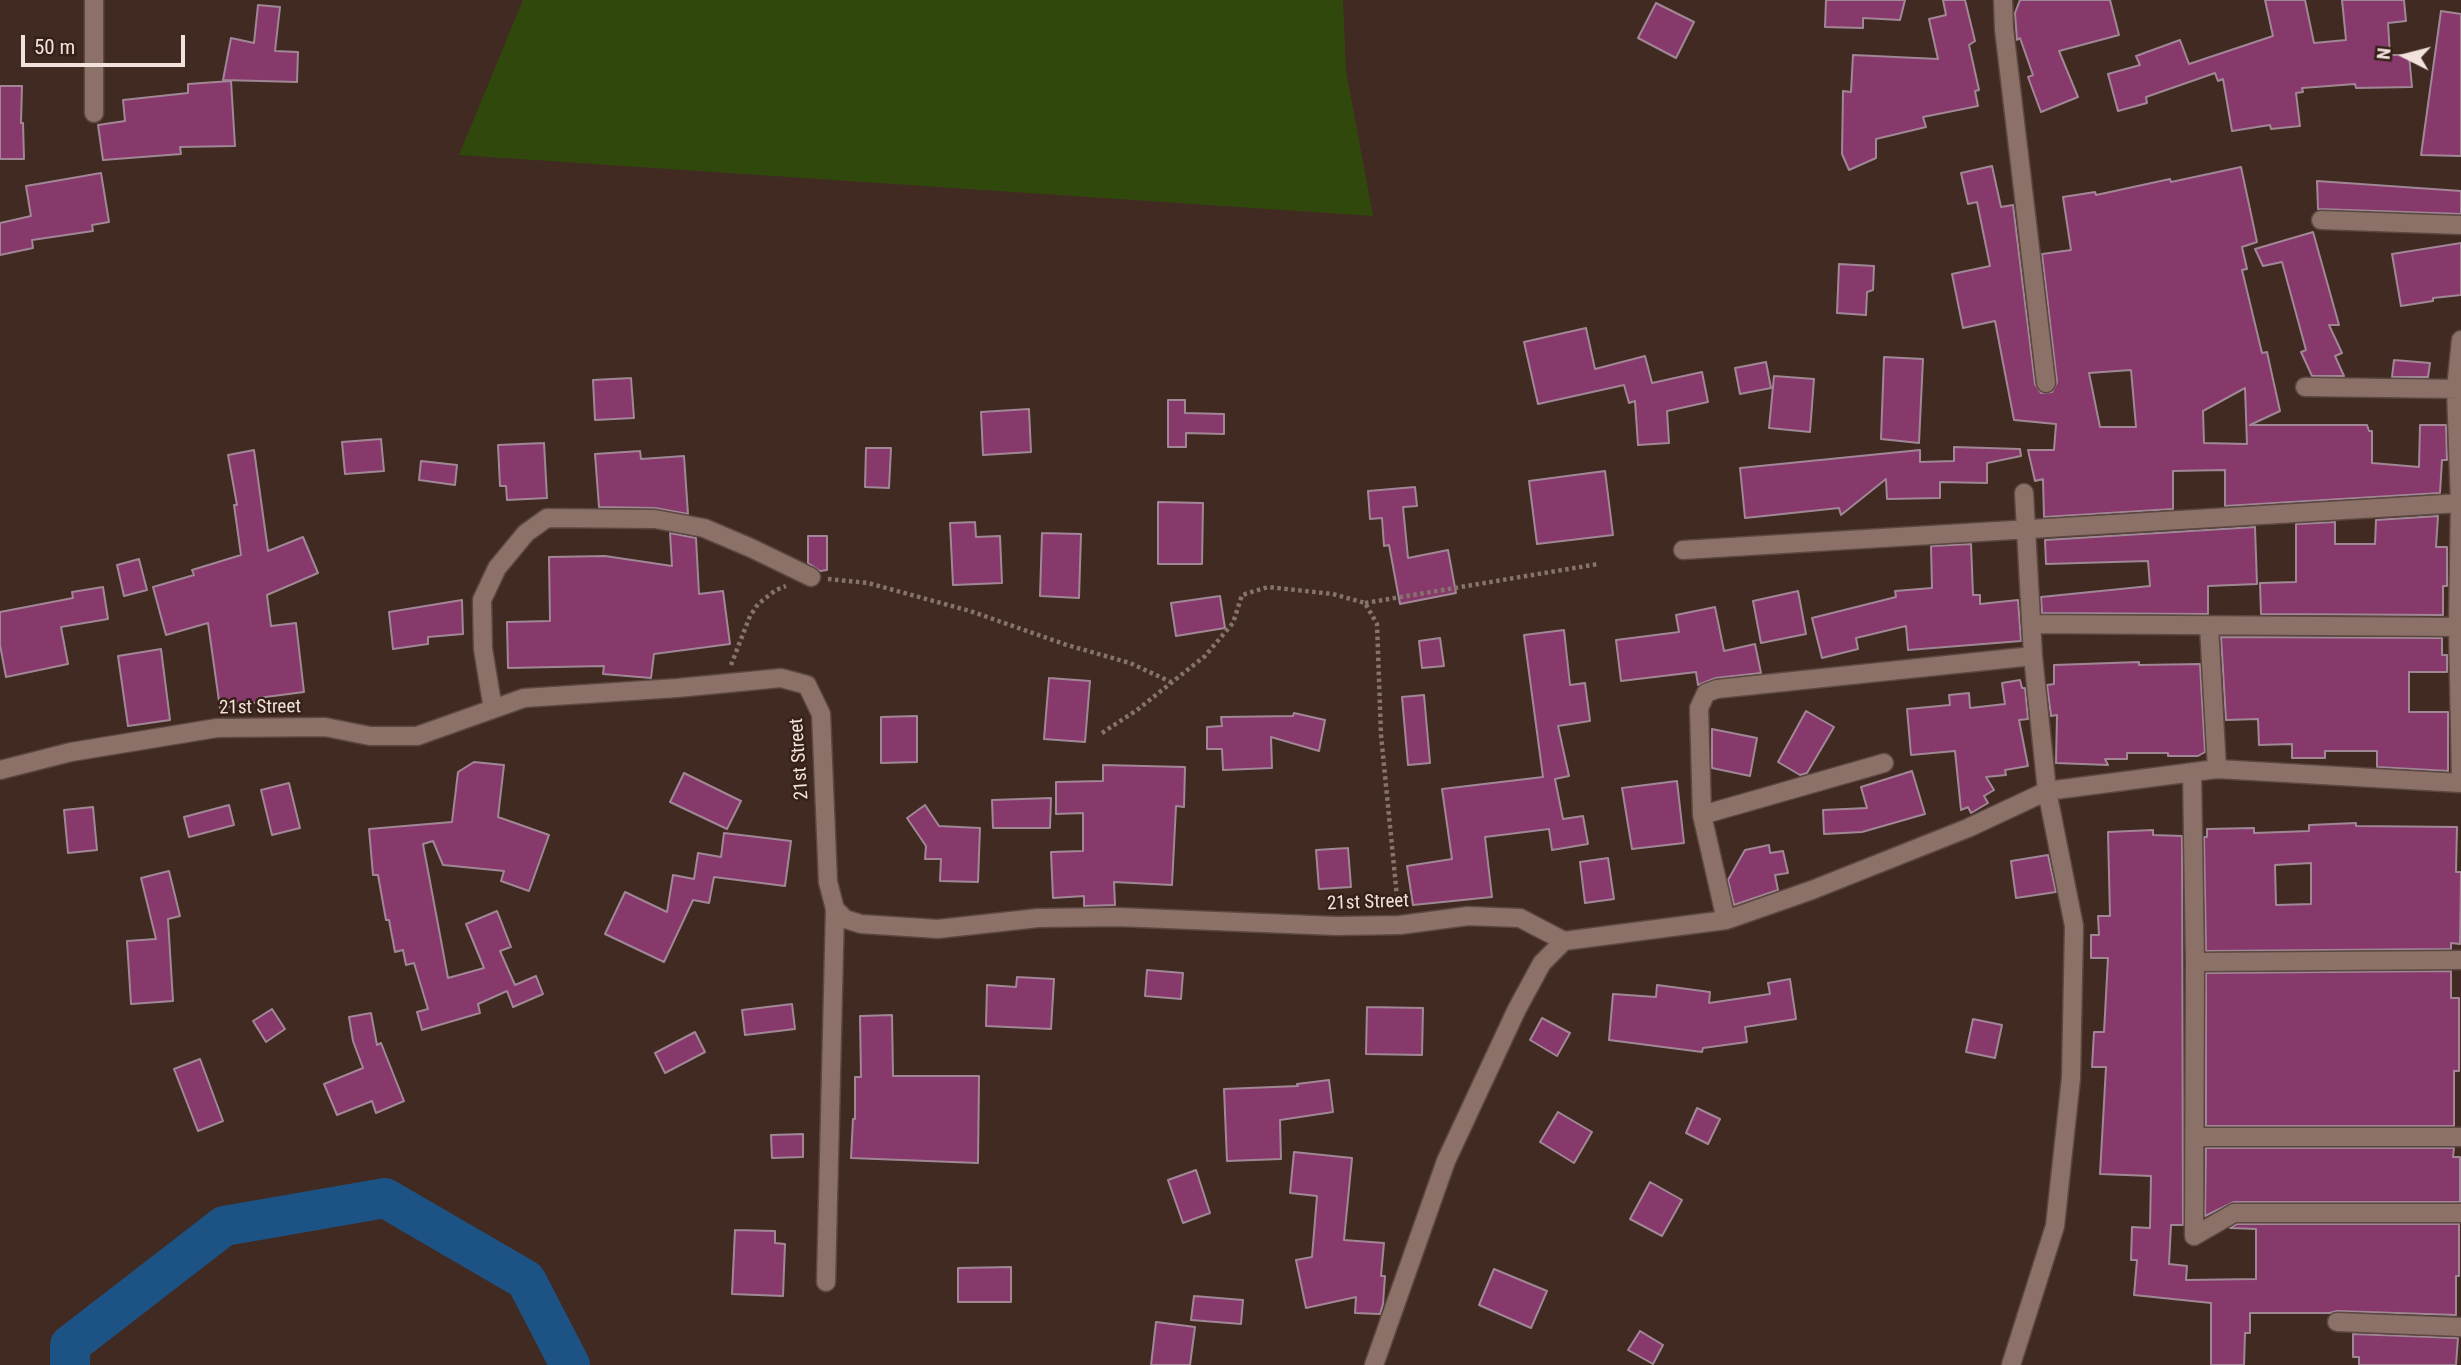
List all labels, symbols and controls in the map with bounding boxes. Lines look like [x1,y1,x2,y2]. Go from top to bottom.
scale bar [24,21,189,65]
north arrow [2370,21,2440,91]
text: 50 m [34,35,75,59]
text: N [2372,47,2396,61]
street label: 21st Street [219,696,301,720]
street label: 21st Street [786,717,814,801]
street label: 21st Street [1327,890,1409,916]

